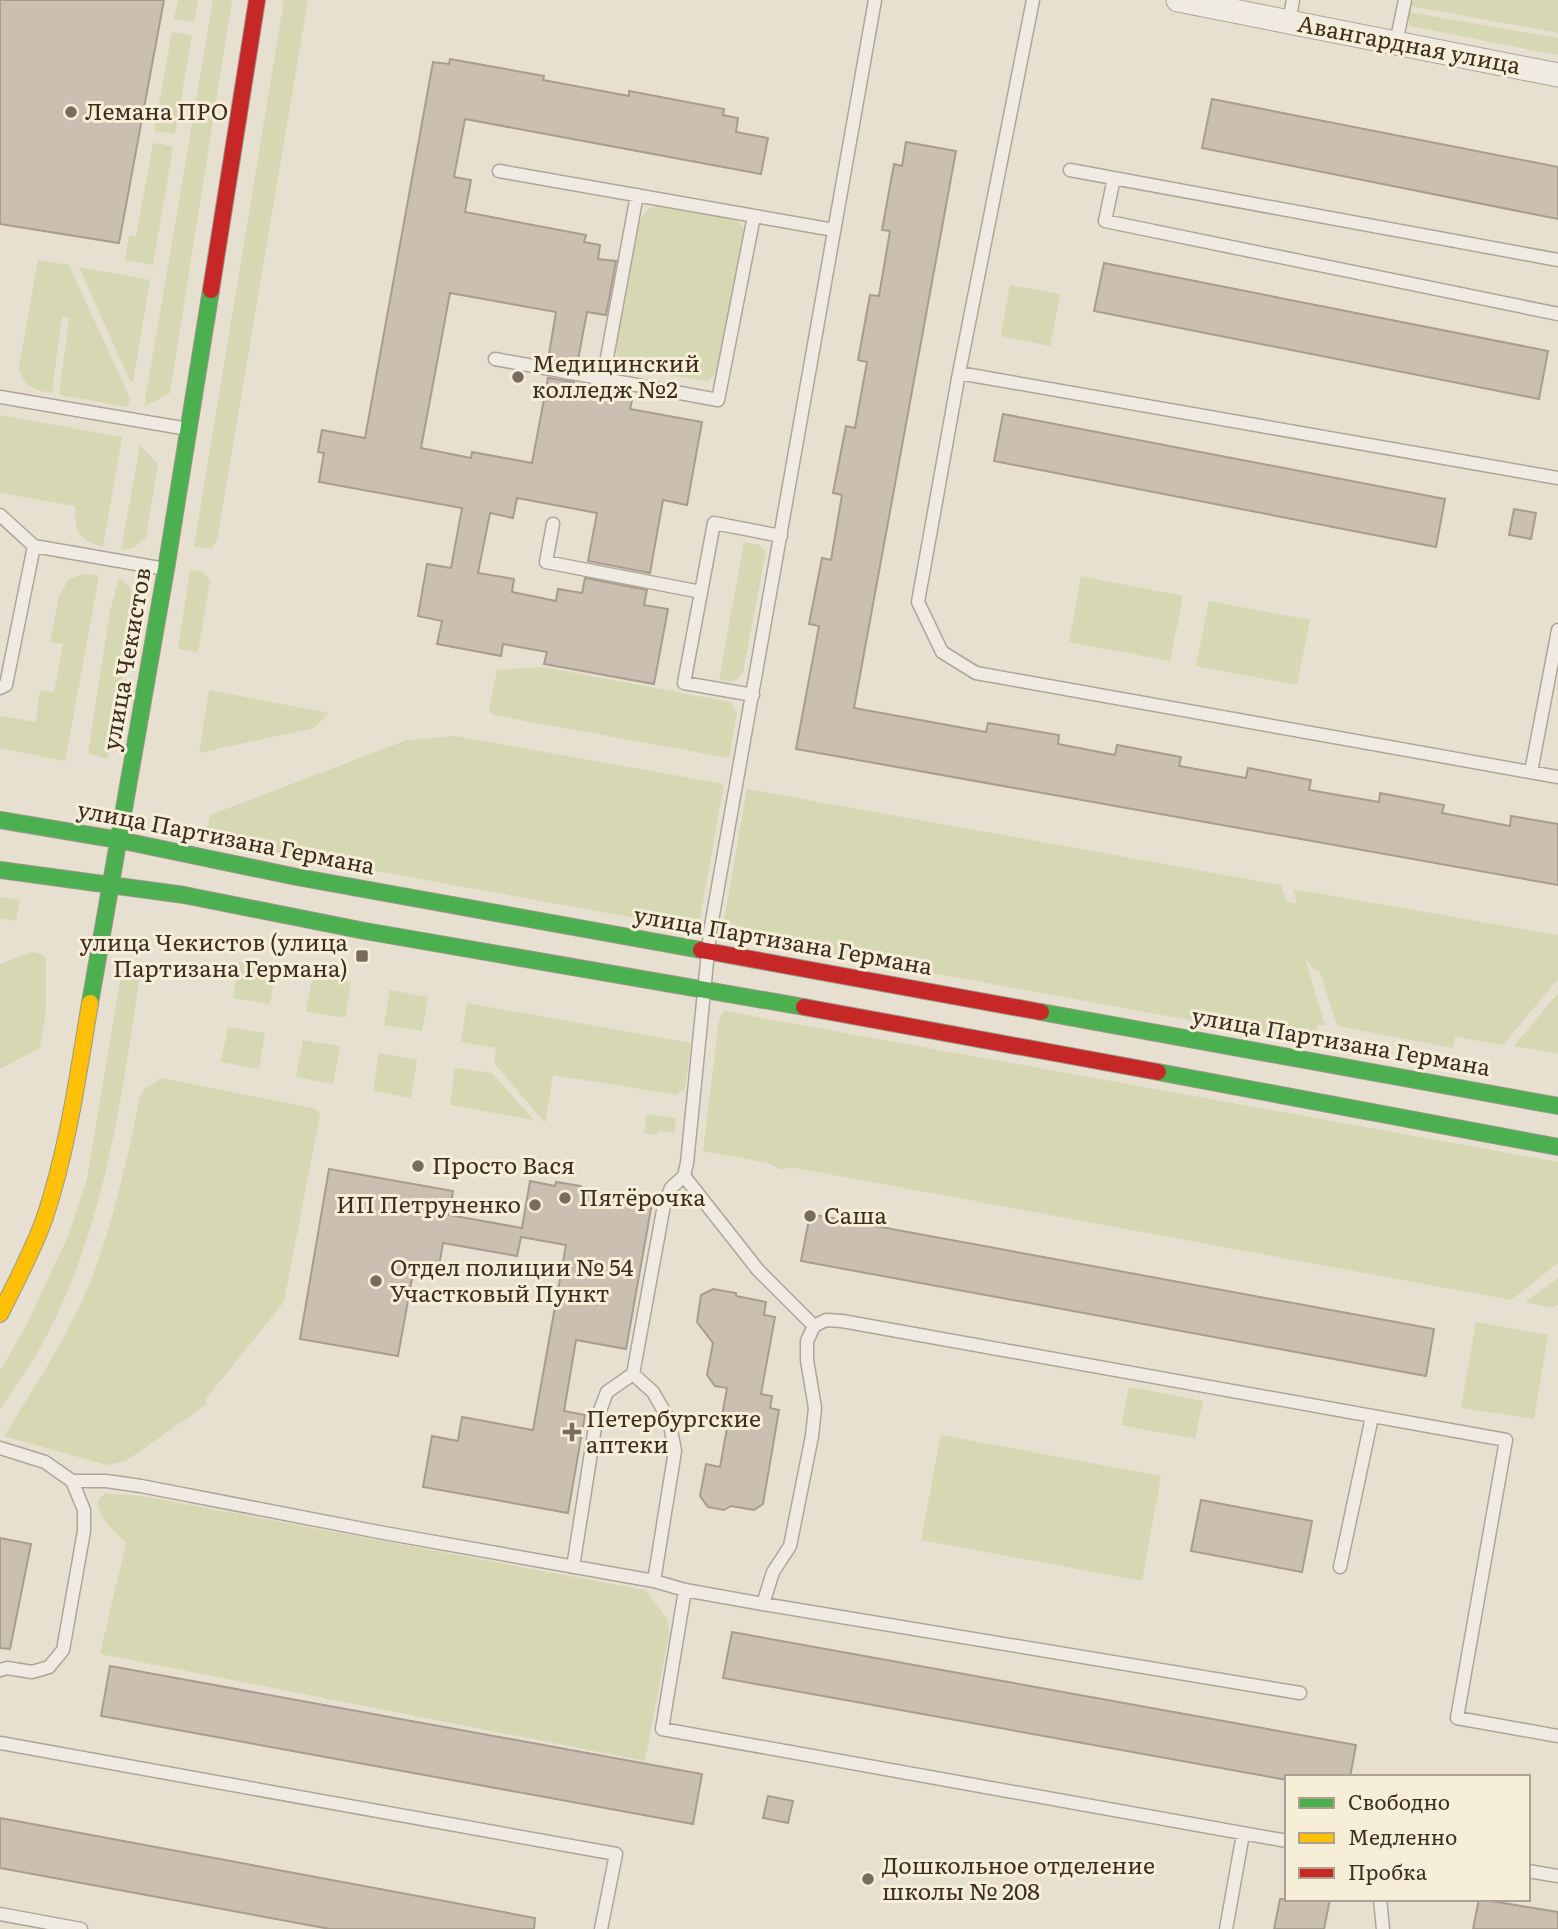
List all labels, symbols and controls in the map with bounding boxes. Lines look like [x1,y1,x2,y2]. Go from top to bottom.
street label: Авангардная улица [1295,5,1524,81]
place label: Лемана ПРО [85,93,228,127]
marker: Лемана ПРО [63,104,79,120]
place label: Медицинский колледж №2 [532,345,700,405]
marker: Медицинский колледж №2 [510,369,526,385]
street label: улица Чекистов [92,564,158,753]
street label: улица Партизана Германа [75,790,379,882]
street label: улица Партизана Германа [631,896,936,982]
place label: улица Чекистов (улица Партизана Германа) [80,924,349,984]
marker: улица Чекистов (улица Партизана Германа) [354,948,370,964]
street label: улица Партизана Германа [1189,997,1494,1083]
place label: Просто Вася [432,1147,575,1181]
marker: Просто Вася [410,1158,426,1174]
place label: Пятёрочка [579,1179,706,1213]
place label: ИП Петруненко [336,1186,521,1220]
marker: Пятёрочка [557,1190,573,1206]
marker: ИП Петруненко [527,1197,543,1213]
place label: Саша [824,1197,888,1231]
marker: Саша [802,1208,818,1224]
place label: Отдел полиции № 54 Участковый Пункт [390,1249,634,1309]
marker: Отдел полиции № 54 Участковый Пункт [368,1273,384,1289]
place label: Петербургские аптеки [586,1400,761,1460]
marker: Петербургские аптеки [564,1424,580,1440]
legend [1285,1775,1530,1901]
text: Свободно [1348,1785,1450,1816]
text: Медленно [1348,1820,1457,1851]
place label: Дошкольное отделение школы № 208 [882,1847,1155,1907]
text: Пробка [1348,1855,1428,1886]
marker: Дошкольное отделение школы № 208 [860,1871,876,1887]

